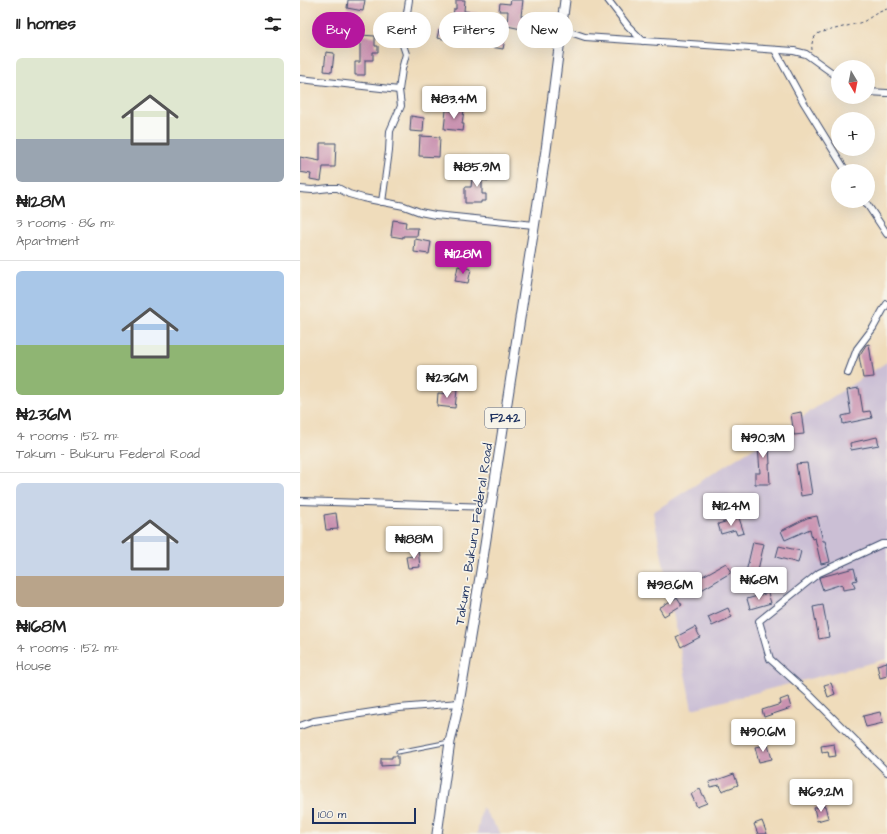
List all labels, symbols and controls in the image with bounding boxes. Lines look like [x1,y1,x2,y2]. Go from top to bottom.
text: 11 homes [16,12,76,36]
chip: Buy [312,12,365,48]
chip: Rent [373,12,431,48]
chip: Filters [439,12,509,48]
chip: New [517,12,573,48]
icon: filters [262,13,284,35]
north arrow [831,60,875,104]
map controls [831,60,875,208]
icon: home [114,84,186,156]
pin: ₦83.4M [421,86,487,120]
text: ₦83.4M [431,90,477,108]
button: + [831,112,875,156]
pin: ₦85.9M [444,154,510,188]
text: ₦85.9M [453,158,501,176]
button: − [831,164,875,208]
text: ₦128M [16,190,65,214]
text: 3 rooms · 86 m² [16,214,115,232]
text: Apartment [16,232,80,250]
pin: ₦128M [435,241,491,275]
text: ₦128M [444,245,482,263]
icon: home [114,297,186,369]
pin: ₦236M [419,365,475,399]
text: ₦236M [426,369,468,387]
text: ₦236M [16,403,71,427]
road number: F242 [485,408,525,428]
pin: ₦90.3M [730,425,796,459]
text: 4 rooms · 152 m² [16,427,119,445]
text: ₦90.3M [741,429,785,447]
street label: Takum - Bukuru Federal Road [451,442,497,626]
text: Takum - Bukuru Federal Road [16,445,200,463]
pin: ₦124M [703,493,759,527]
text: ₦124M [712,497,750,515]
icon: home [114,509,186,581]
pin: ₦188M [386,526,442,560]
text: ₦188M [395,530,433,548]
pin: ₦168M [731,567,787,601]
text: ₦168M [740,571,778,589]
pin: ₦98.6M [637,572,703,606]
text: ₦98.6M [647,576,693,594]
text: ₦168M [16,615,66,639]
text: 4 rooms · 152 m² [16,639,119,657]
text: House [16,657,51,675]
pin: ₦90.6M [730,719,796,753]
text: ₦90.6M [740,723,786,741]
pin: ₦69.2M [788,779,854,813]
text: ₦69.2M [799,783,843,801]
scale bar [312,806,416,825]
text: 100 m [318,807,346,822]

